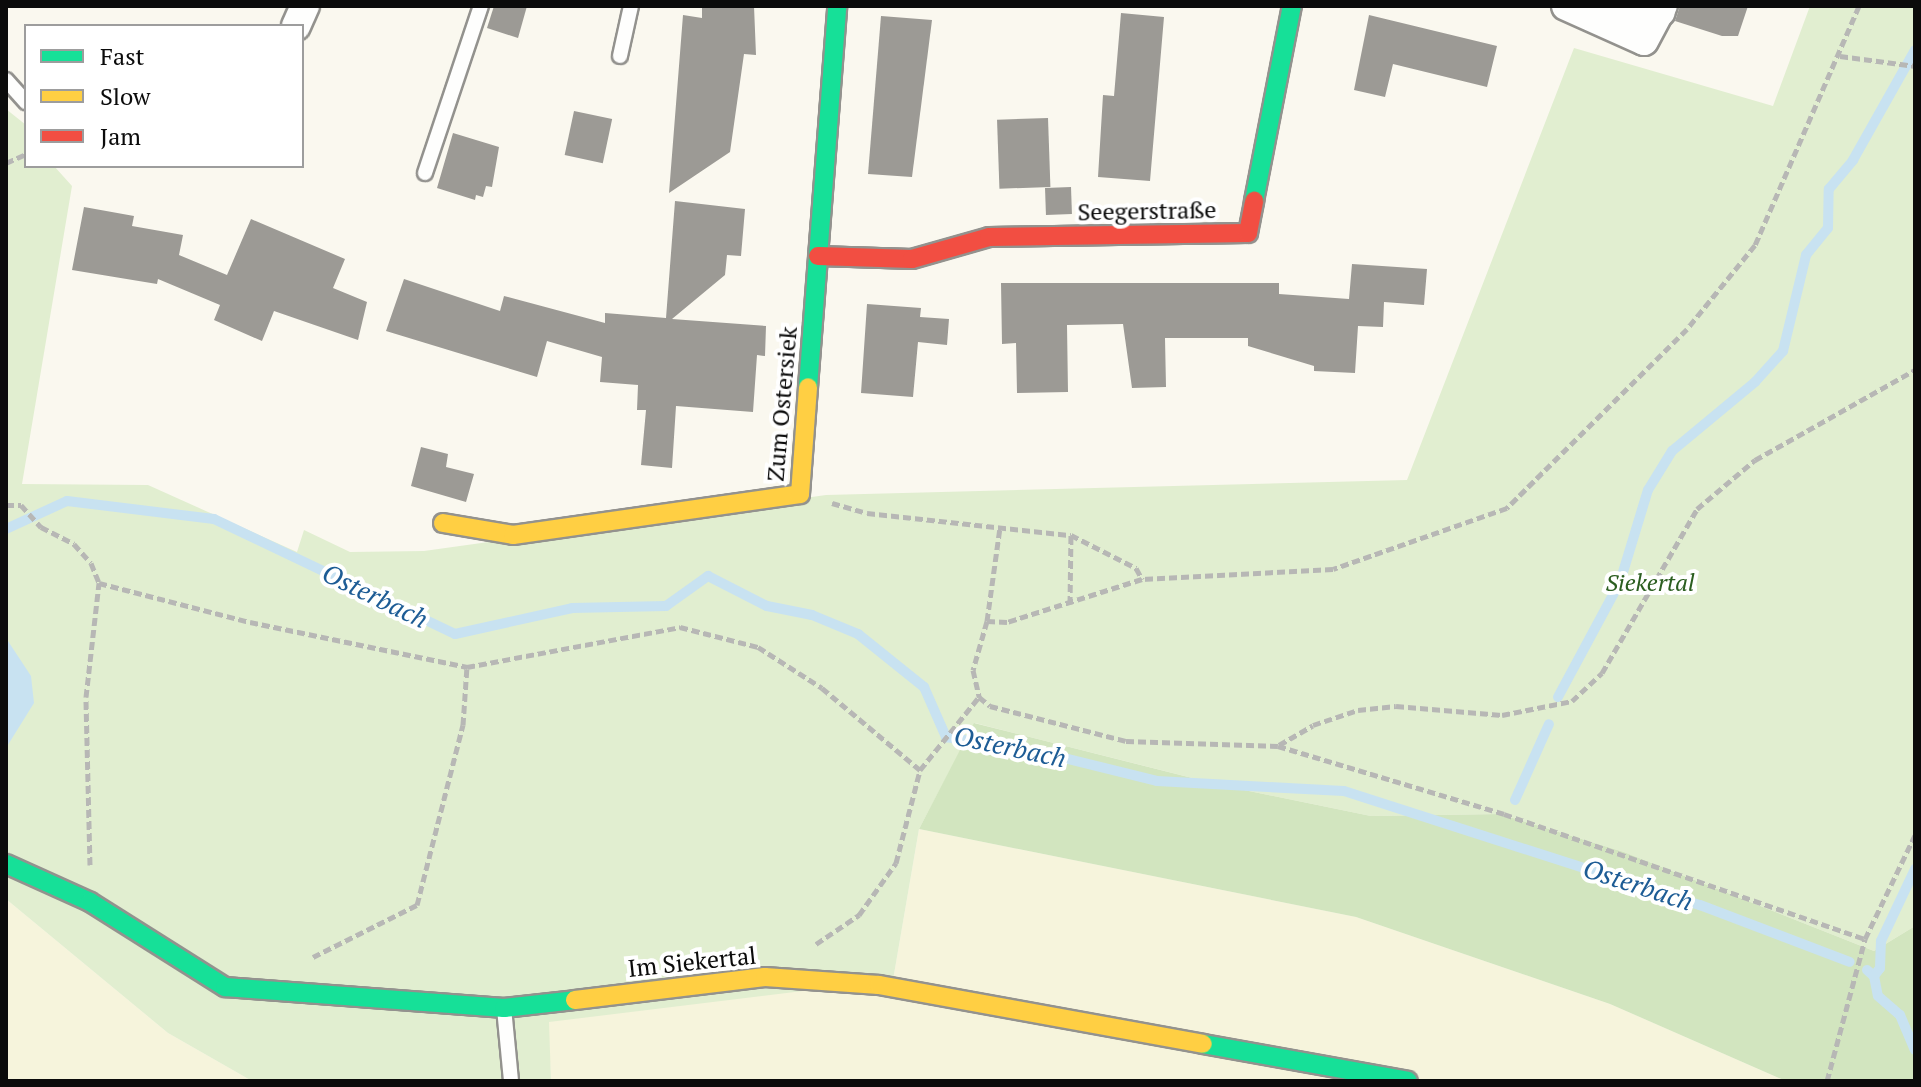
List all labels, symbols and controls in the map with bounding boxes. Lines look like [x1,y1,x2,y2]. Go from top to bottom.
legend [24,24,304,168]
text: Fast [100,40,144,72]
text: Slow [100,80,151,112]
text: Jam [100,120,141,152]
street label: Seegerstraße [1077,195,1217,227]
street label: Zum Ostersiek [761,325,803,483]
water label: Osterbach [317,557,433,635]
park label: Siekertal [1605,569,1695,597]
water label: Osterbach [951,720,1069,774]
water label: Osterbach [1579,853,1697,917]
street label: Im Siekertal [626,941,758,983]

